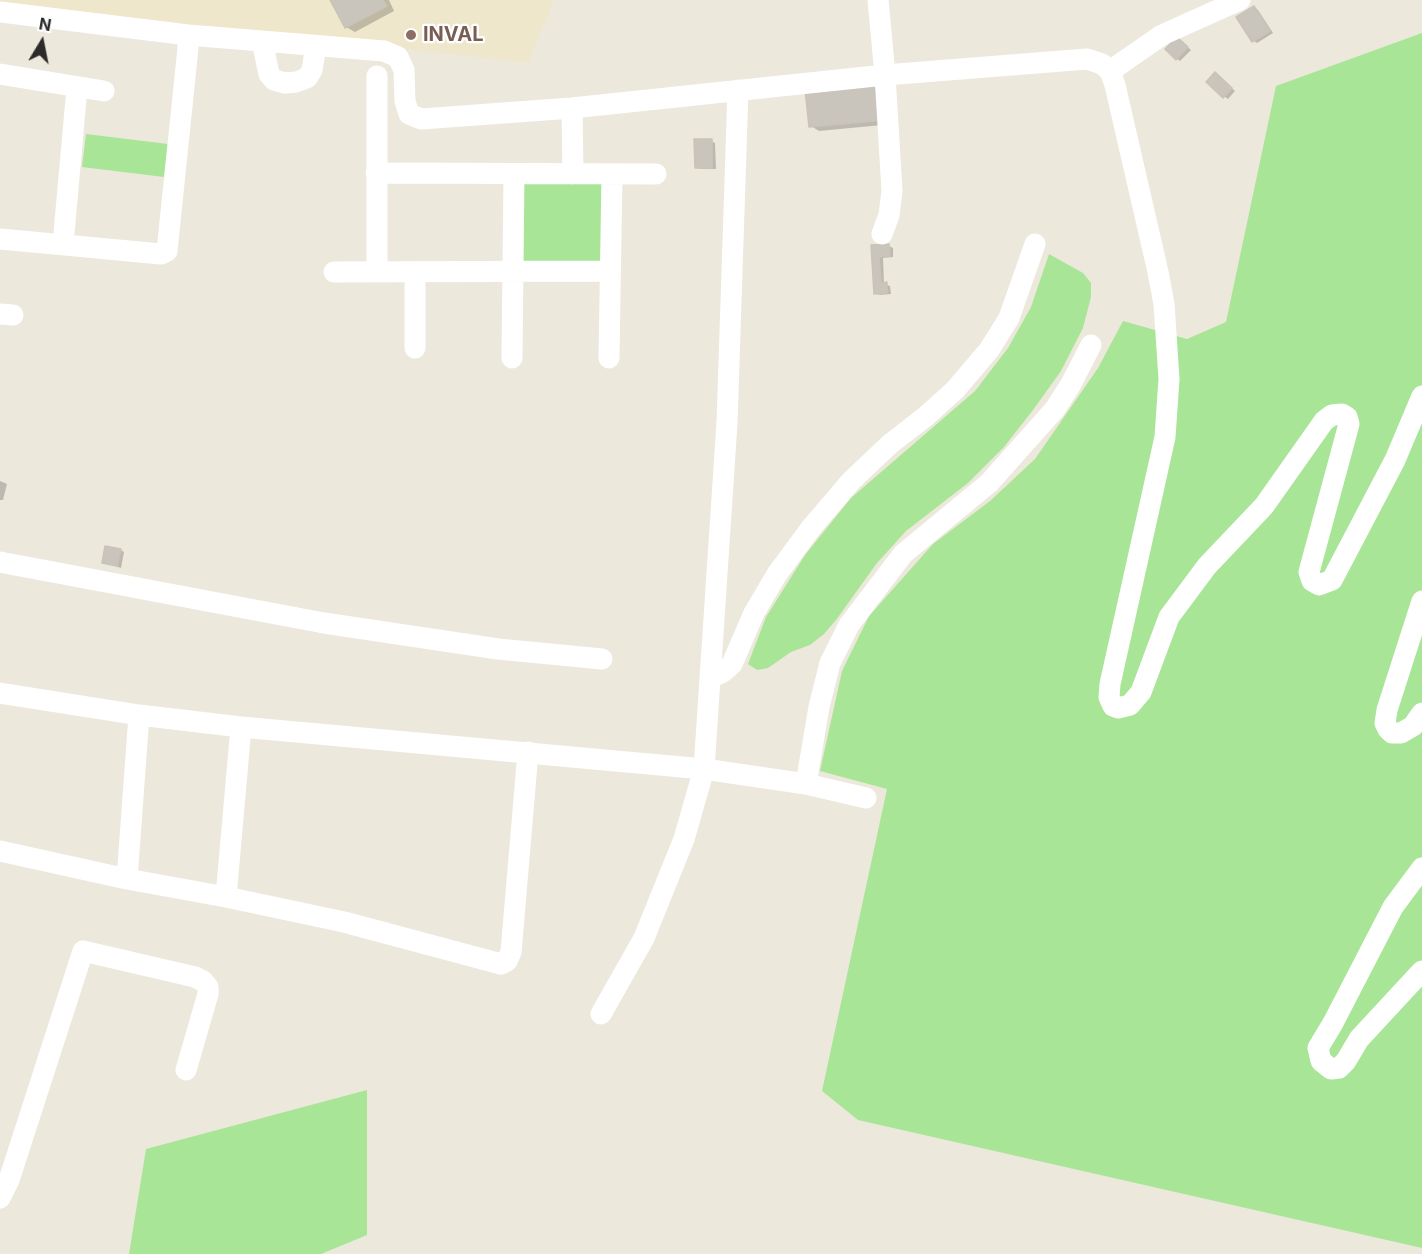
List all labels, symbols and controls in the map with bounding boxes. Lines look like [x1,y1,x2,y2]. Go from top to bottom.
north arrow [12,12,72,72]
text: N [37,13,53,35]
place label: INVAL [423,23,483,47]
marker: INVAL [404,28,418,42]

